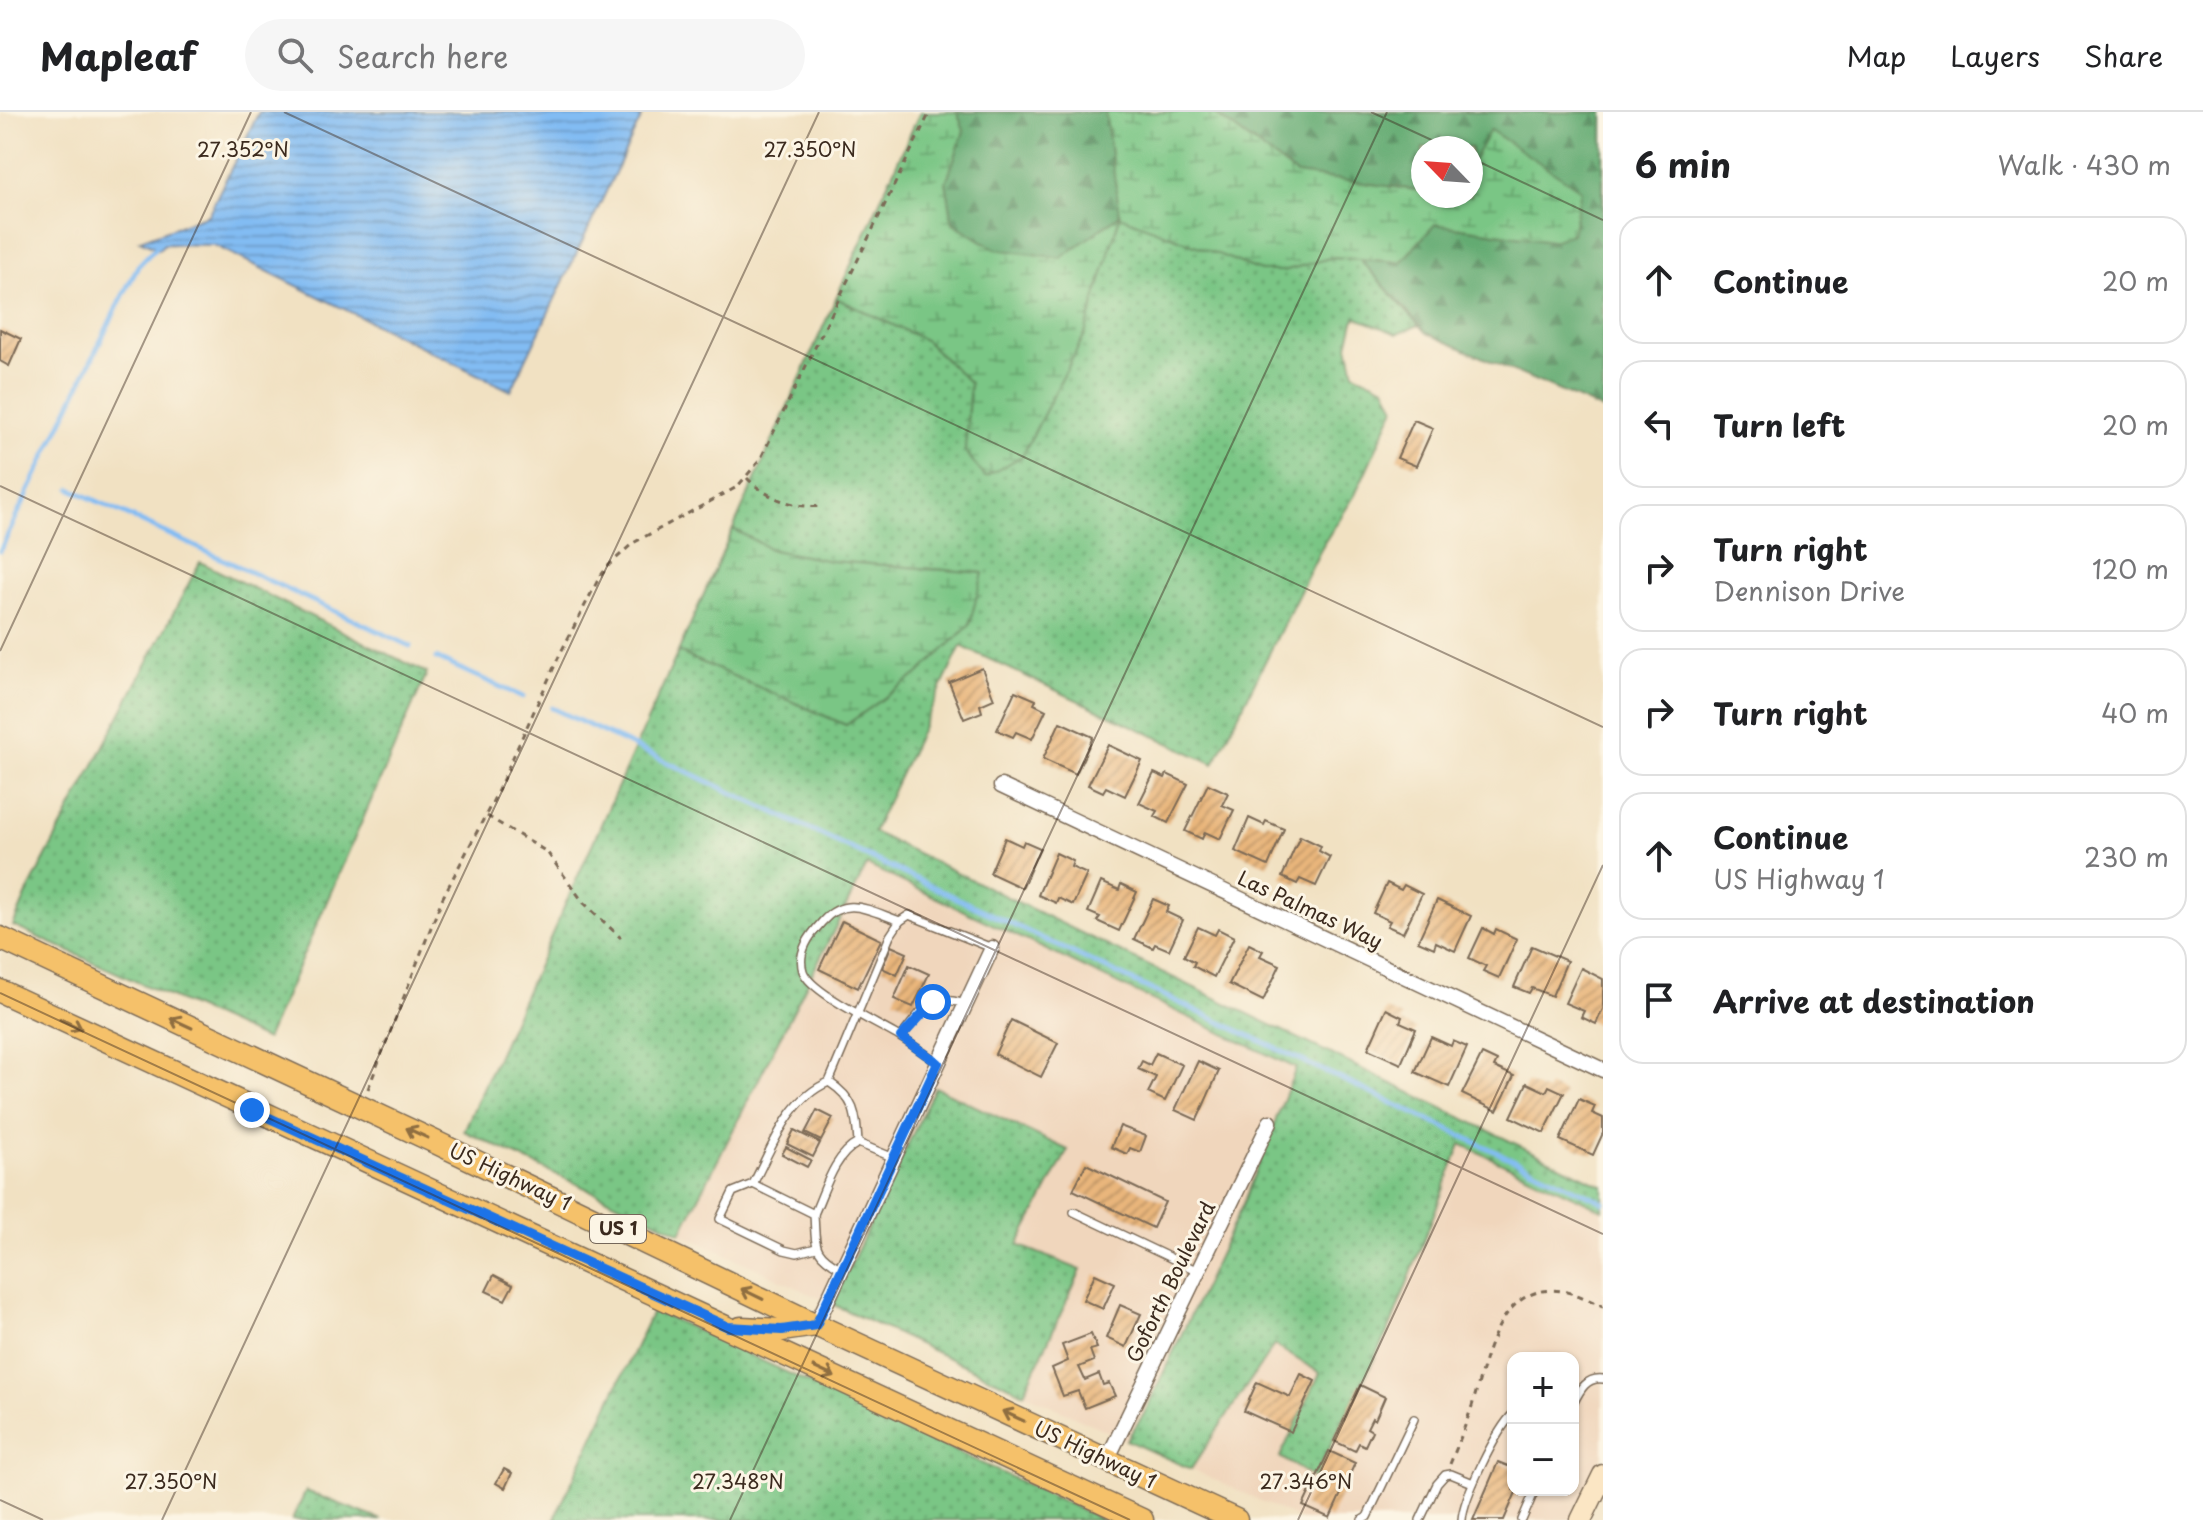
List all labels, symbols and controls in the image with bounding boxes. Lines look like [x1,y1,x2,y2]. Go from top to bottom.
search box [245,19,805,91]
text: Mapleaf [40,27,197,84]
icon: search [273,33,317,77]
text: Search here [337,33,508,78]
text: Map [1846,34,1906,77]
text: Layers [1950,34,2040,77]
text: Share [2084,34,2163,77]
text: 27.352°N [197,134,289,164]
text: 27.350°N [763,134,857,164]
north arrow [1411,136,1483,208]
text: 6 min [1635,138,1731,190]
text: Walk · 430 m [1998,145,2171,184]
icon: ahead [1637,258,1681,302]
text: Continue [1713,258,1848,303]
text: 20 m [2102,261,2169,300]
icon: left [1637,402,1681,446]
text: Turn left [1713,402,1845,447]
text: 20 m [2102,405,2169,444]
text: Turn right [1713,526,1868,571]
icon: right [1637,546,1681,590]
text: 120 m [2092,549,2169,588]
text: Dennison Drive [1713,571,1905,610]
icon: right [1637,690,1681,734]
text: Turn right [1713,690,1868,735]
text: 40 m [2101,693,2169,732]
text: Continue [1713,814,1848,859]
icon: ahead [1637,834,1681,878]
text: 230 m [2084,837,2169,876]
text: US Highway 1 [1713,859,1885,898]
street label: Las Palmas Way [1233,862,1388,956]
icon: arrive [1637,978,1681,1022]
text: Arrive at destination [1713,978,2035,1023]
route start [915,984,951,1020]
one-way arrow [169,1015,193,1030]
one-way arrow [58,1018,82,1033]
route end [234,1092,270,1128]
one-way arrow [405,1125,429,1140]
street label: US Highway 1 [444,1135,577,1218]
street label: Goforth Boulevard [1118,1196,1222,1367]
road number: US 1 [590,1215,646,1243]
one-way arrow [740,1286,764,1301]
map controls [1507,1352,1579,1496]
button: + [1507,1352,1579,1424]
one-way arrow [812,1365,836,1380]
one-way arrow [1001,1408,1025,1423]
street label: US Highway 1 [1029,1413,1162,1496]
button: − [1507,1424,1579,1496]
text: 27.350°N [124,1466,218,1496]
text: 27.348°N [692,1466,784,1496]
text: 27.346°N [1260,1466,1352,1496]

